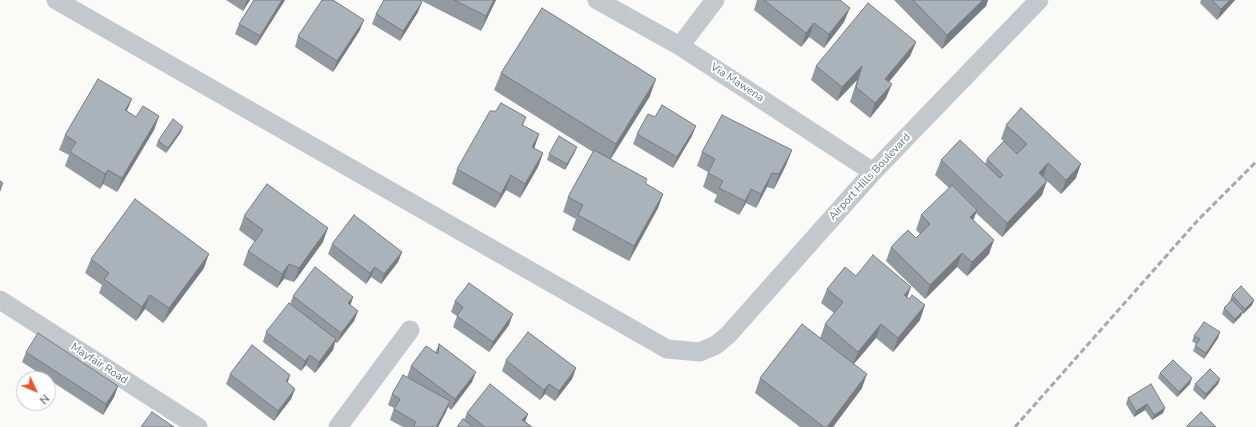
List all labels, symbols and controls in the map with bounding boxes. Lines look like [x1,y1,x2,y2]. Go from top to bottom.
street label: Via Mawena [708,61,766,105]
street label: Airport Hills Boulevard [826,131,914,223]
street label: Mayfair Road [68,341,130,387]
north arrow [16,371,56,411]
text: N [36,391,53,407]

